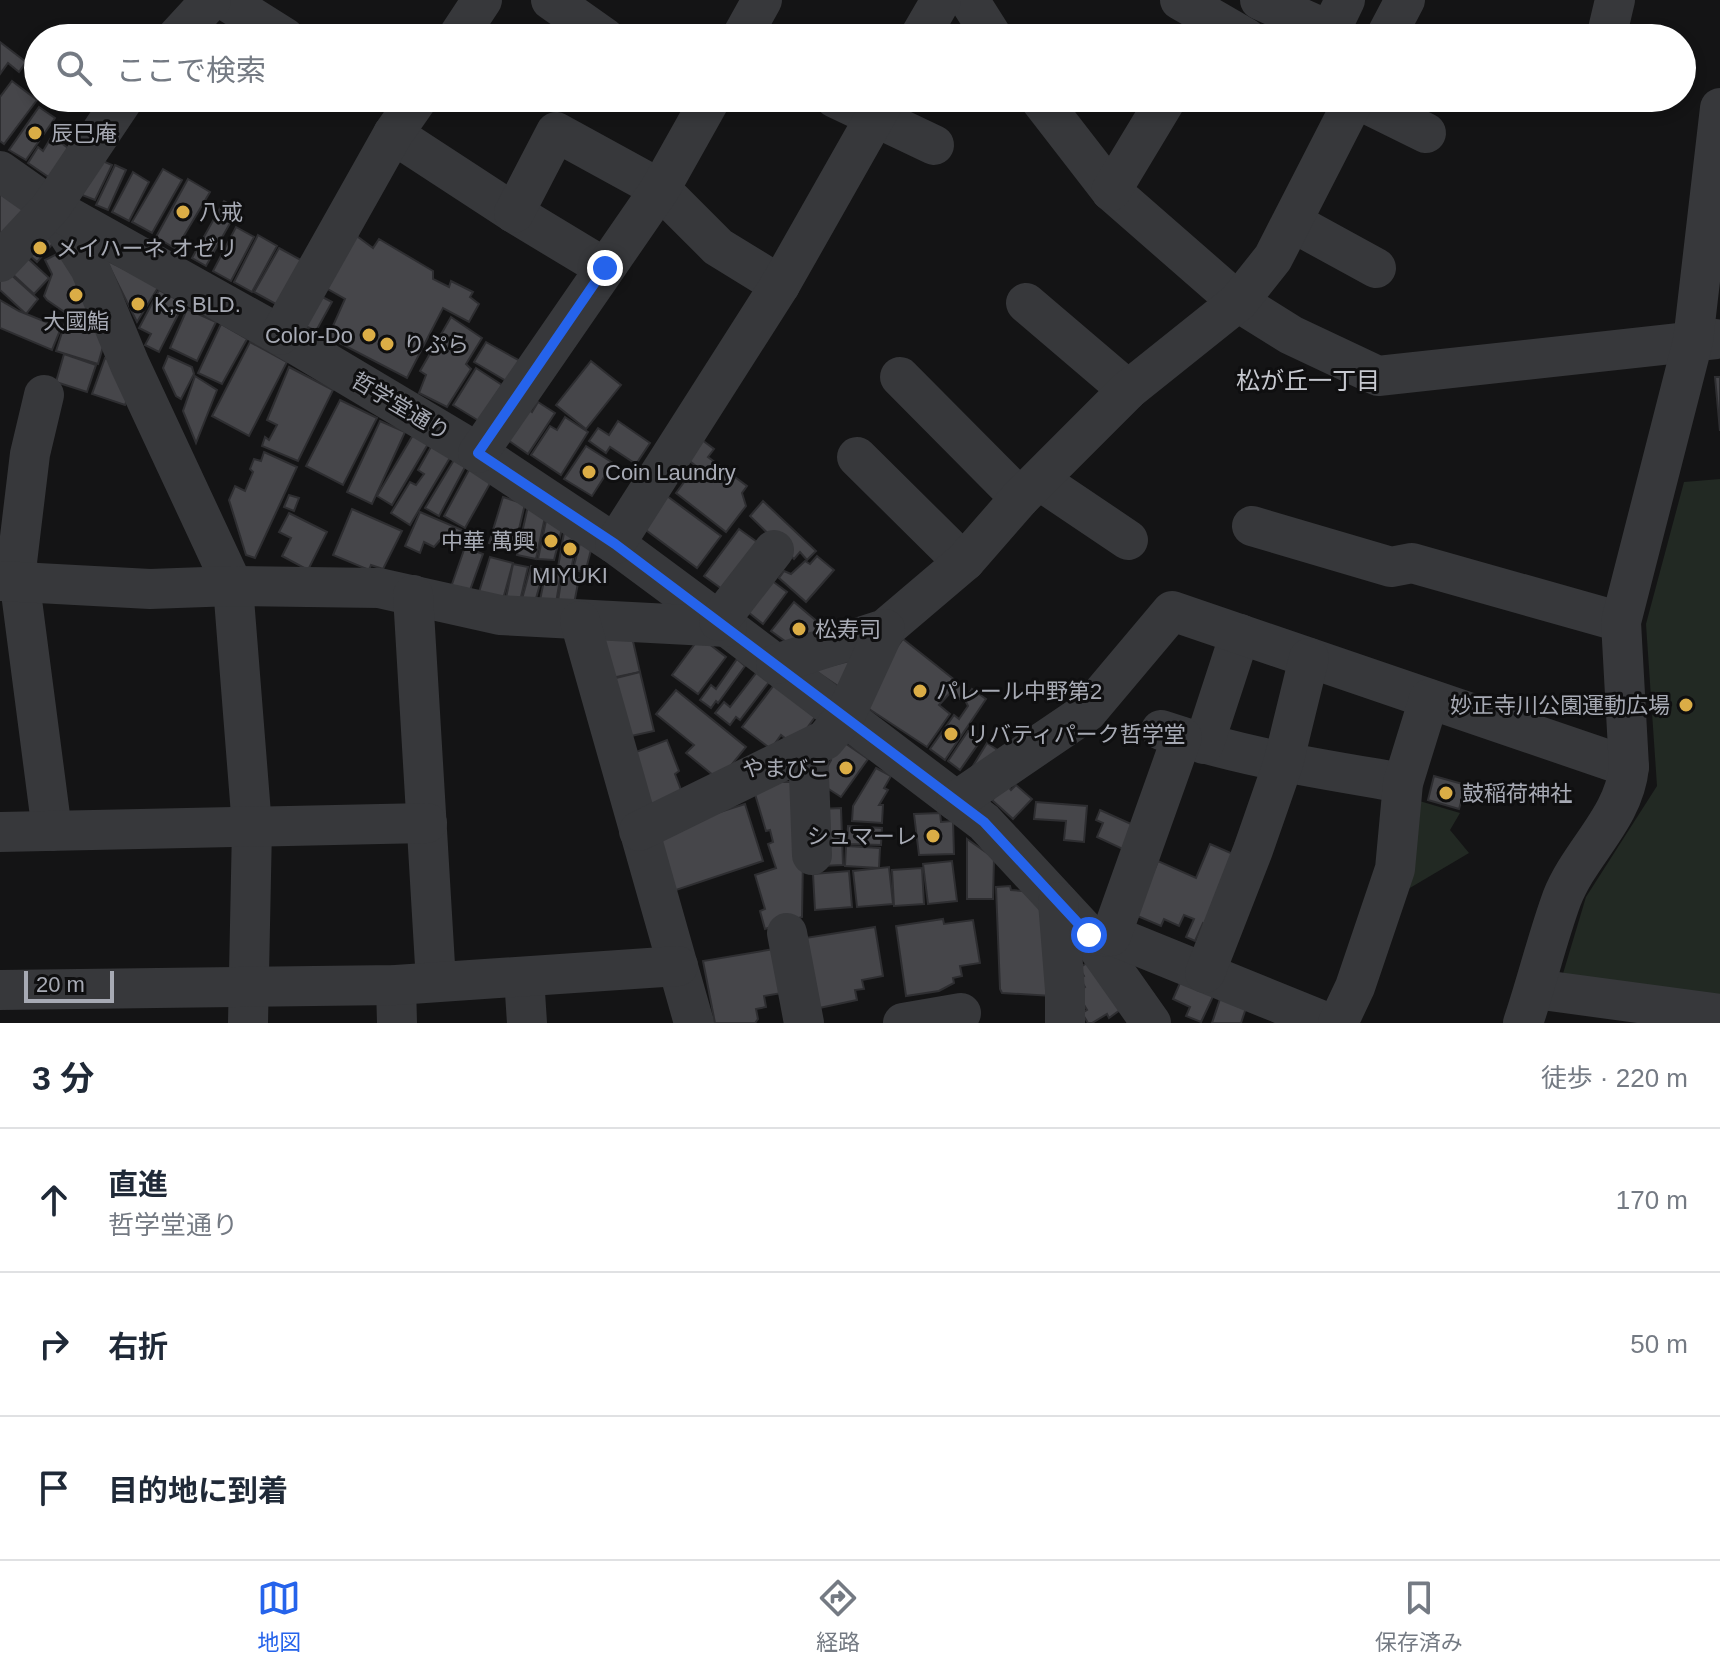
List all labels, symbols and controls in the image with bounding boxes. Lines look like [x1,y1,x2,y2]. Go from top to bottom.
search box [24,24,1696,112]
icon: search [52,46,96,90]
text: ここで検索 [116,54,266,87]
place label: 辰巳庵 [51,121,117,146]
marker: 辰巳庵 [26,124,44,142]
place label: 八戒 [199,200,243,225]
marker: 八戒 [174,203,192,221]
place label: メイハーネ オゼリ [56,236,238,261]
marker: メイハーネ オゼリ [31,239,49,257]
route end [587,250,623,286]
marker: 大國鮨 [67,286,85,304]
place label: K,s BLD. [154,292,241,317]
marker: K,s BLD. [129,295,147,313]
place label: 大國鮨 [43,309,109,334]
place label: Color-Do [265,323,353,348]
marker: Color-Do [360,326,378,344]
place label: りぷら [403,332,469,357]
marker: りぷら [378,335,396,353]
street label: 哲学堂通り [347,367,454,445]
district label: 松が丘一丁目 [1236,367,1380,394]
place label: Coin Laundry [605,460,736,485]
marker: Coin Laundry [580,463,598,481]
place label: 中華 萬興 [441,529,535,554]
marker: 中華 萬興 [542,532,560,550]
marker: MIYUKI [561,540,579,558]
place label: MIYUKI [532,563,608,588]
place label: 松寿司 [815,617,881,642]
marker: 松寿司 [790,620,808,638]
place label: パレール中野第2 [936,679,1102,704]
marker: パレール中野第2 [911,682,929,700]
place label: 妙正寺川公園運動広場 [1450,693,1670,718]
marker: 妙正寺川公園運動広場 [1677,696,1695,714]
place label: リバティパーク哲学堂 [967,722,1186,747]
marker: リバティパーク哲学堂 [942,725,960,743]
place label: やまびこ [742,756,830,781]
marker: やまびこ [837,759,855,777]
place label: 鼓稲荷神社 [1462,781,1572,806]
marker: 鼓稲荷神社 [1437,784,1455,802]
place label: シュマーレ [807,824,917,849]
marker: シュマーレ [924,827,942,845]
route start [1071,917,1107,953]
scale bar [24,967,114,1003]
text: 20 m [36,972,85,997]
text: 3 分 [32,1059,94,1097]
text: 徒歩 · 220 m [1541,1063,1688,1093]
text: 直進 [108,1168,168,1201]
icon: ahead [32,1178,76,1222]
text: 170 m [1616,1185,1688,1215]
text: 哲学堂通り [108,1210,238,1240]
icon: right [32,1322,76,1366]
text: 50 m [1630,1329,1688,1359]
text: 右折 [108,1330,168,1363]
icon: arrive [32,1466,76,1510]
text: 目的地に到着 [108,1474,288,1507]
tab: 地図 [257,1576,301,1656]
tab: 経路 [816,1576,860,1656]
tab: 保存済み [1375,1576,1463,1656]

